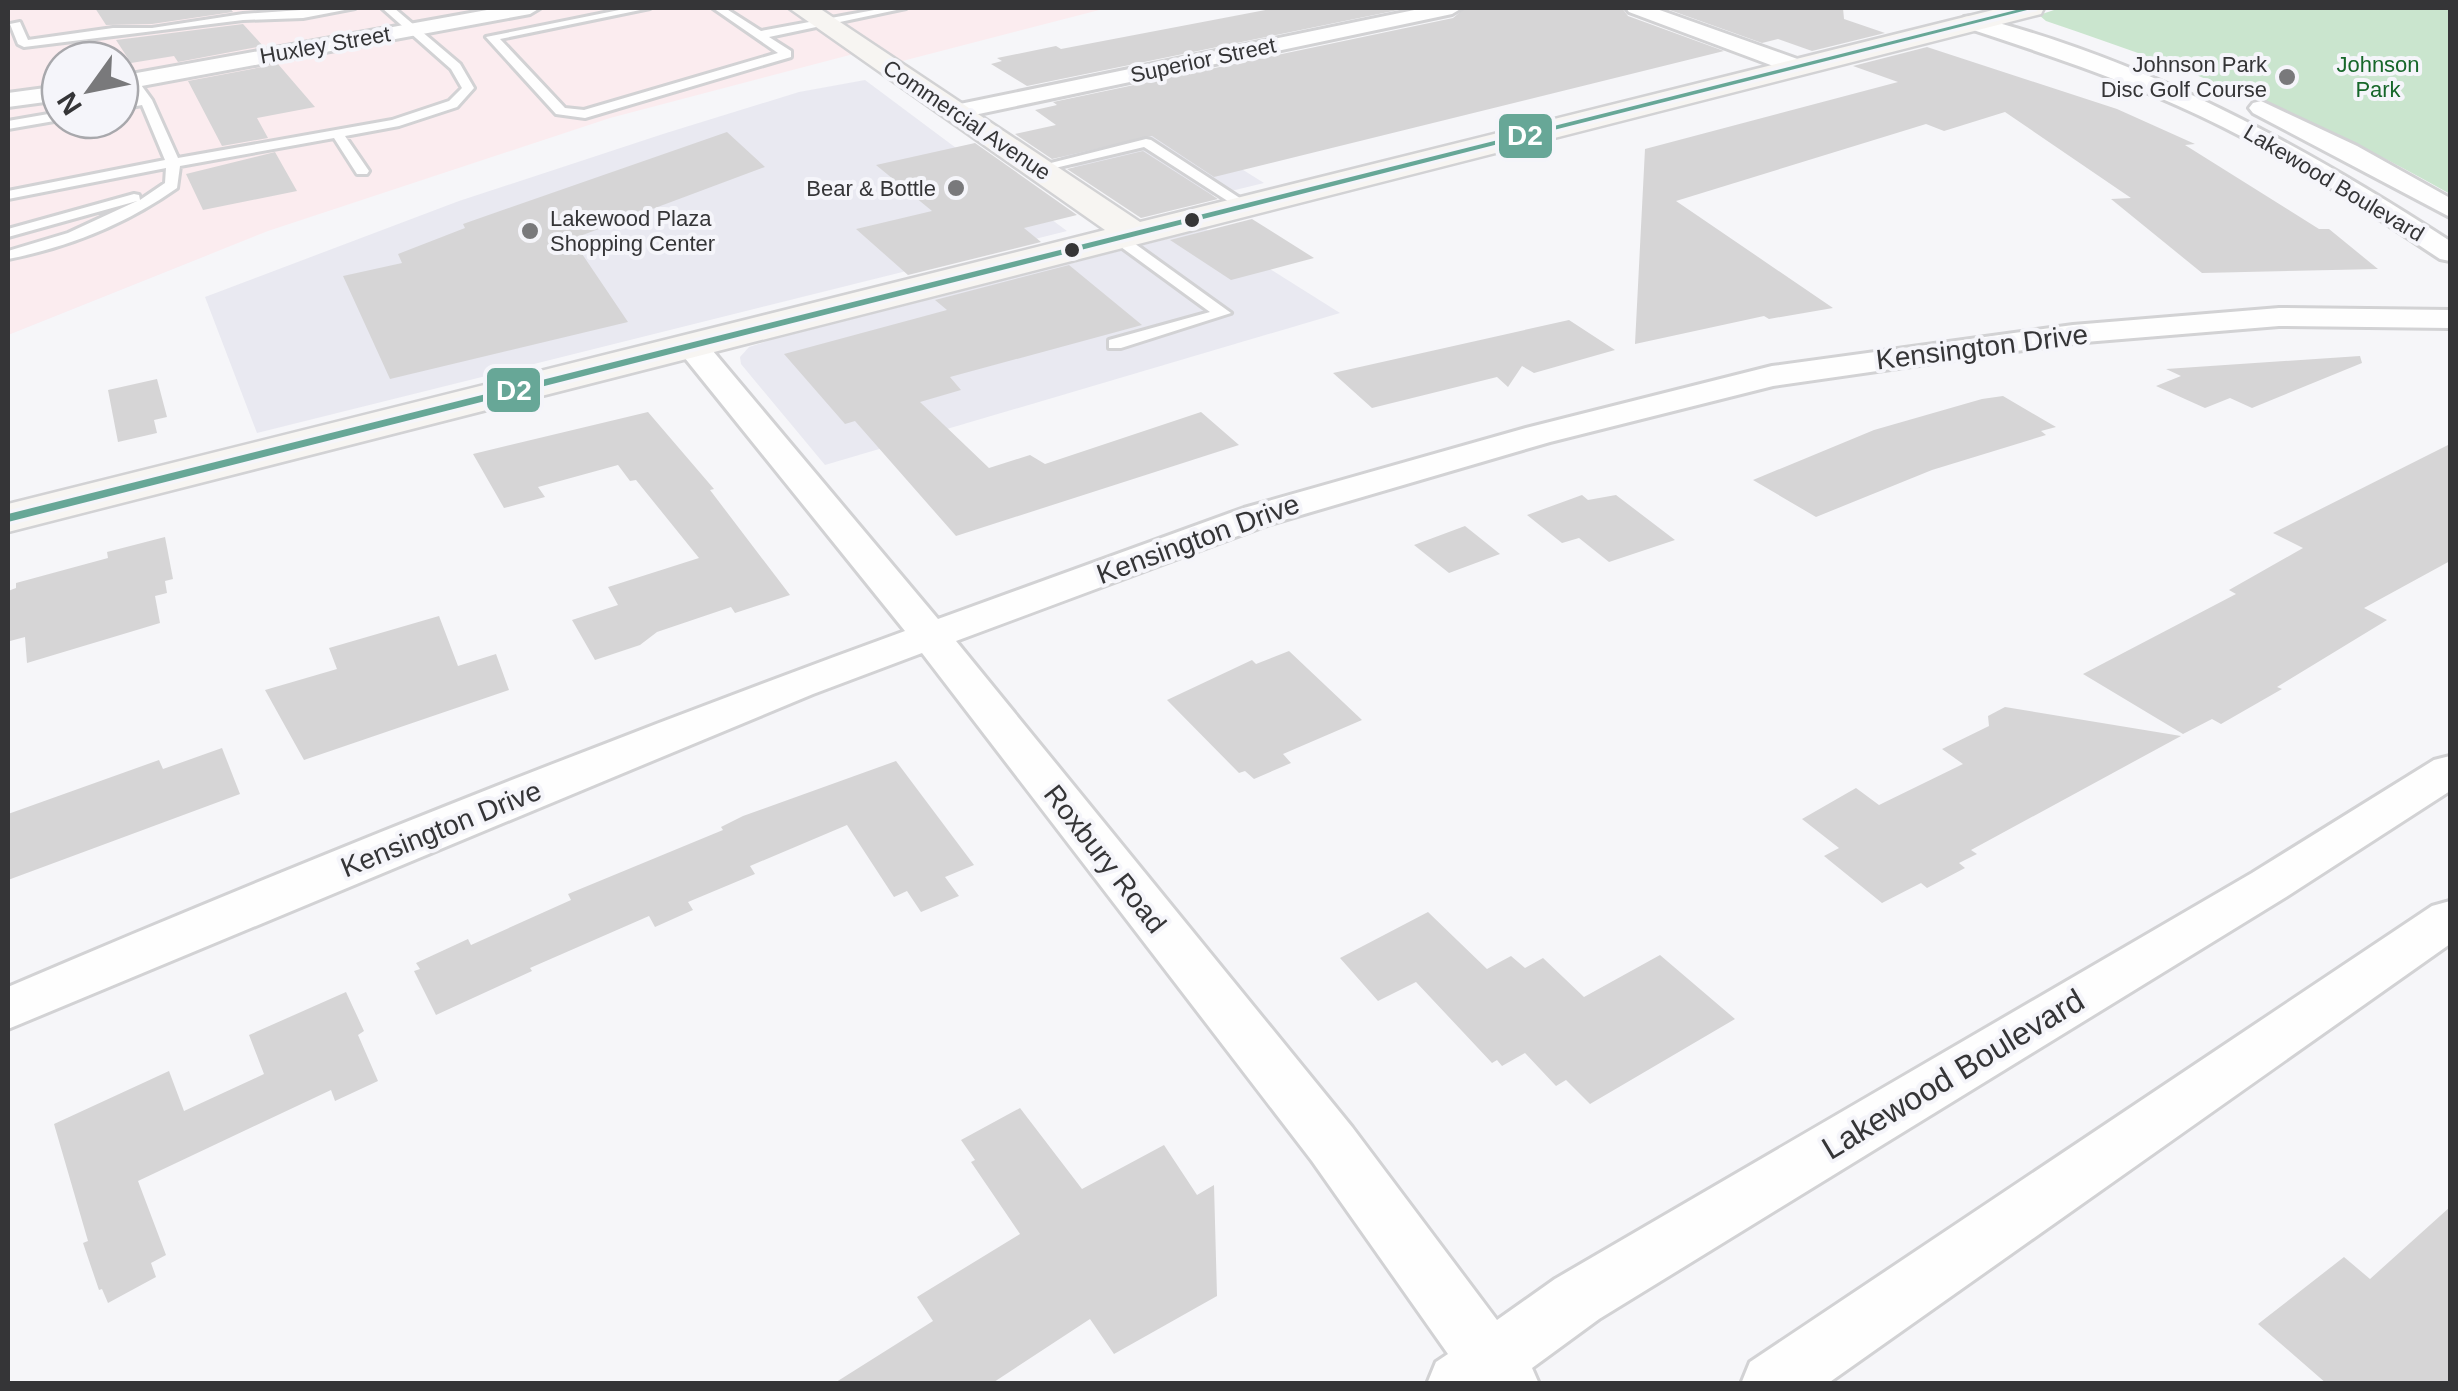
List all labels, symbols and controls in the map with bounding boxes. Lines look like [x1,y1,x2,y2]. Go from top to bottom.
street label: Huxley Street [258,21,392,69]
street label: Superior Street [1128,32,1278,88]
north arrow [40,40,140,140]
place label: Johnson Park Disc Golf Course [2101,52,2268,102]
park label: Johnson Park [2336,52,2420,102]
street label: Commercial Avenue [879,55,1055,185]
marker: Johnson Park Disc Golf Course [2276,66,2298,88]
text: N [51,86,88,120]
line badge: D2 [1497,112,1554,160]
street label: Lakewood Boulevard [2239,119,2429,247]
text: D2 [1507,120,1543,151]
place label: Bear & Bottle [806,176,936,201]
marker: Bear & Bottle [945,177,967,199]
place label: Lakewood Plaza Shopping Center [550,206,715,256]
unlabelled marker [1182,210,1202,230]
marker: Lakewood Plaza Shopping Center [519,220,541,242]
unlabelled marker [1062,240,1082,260]
street label: Kensington Drive [1874,319,2090,375]
line badge: D2 [485,366,542,414]
text: D2 [496,375,532,406]
street label: Kensington Drive [1093,488,1303,590]
street label: Kensington Drive [336,775,546,883]
street label: Roxbury Road [1038,779,1172,939]
street label: Lakewood Boulevard [1816,982,2090,1166]

